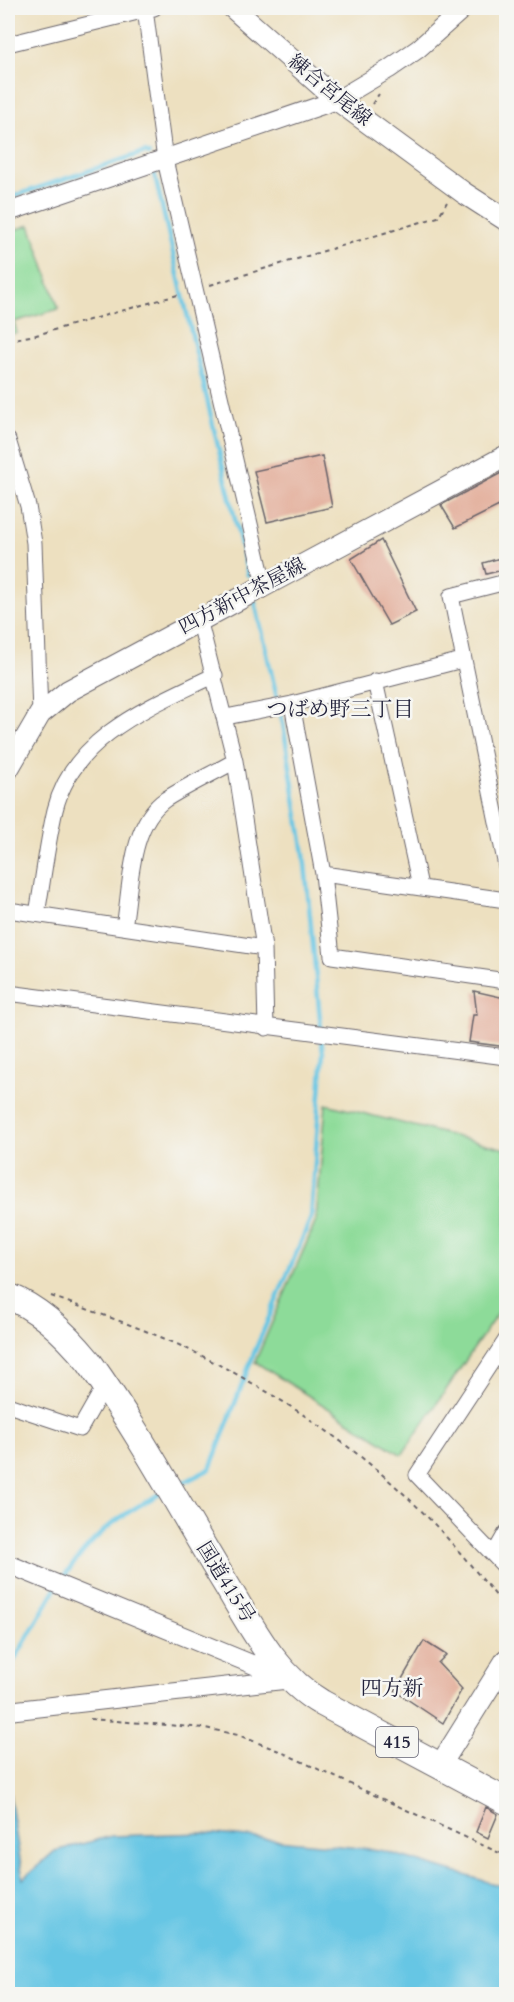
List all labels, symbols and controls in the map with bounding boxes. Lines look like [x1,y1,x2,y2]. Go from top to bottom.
street label: 練合宮尾線 [283,48,377,132]
street label: 四方新中茶屋線 [174,551,310,641]
district label: つばめ野三丁目 [267,695,414,724]
street label: 国道415号 [191,1536,261,1628]
district label: 四方新 [361,1674,424,1703]
road number: 415 [376,1727,418,1757]

